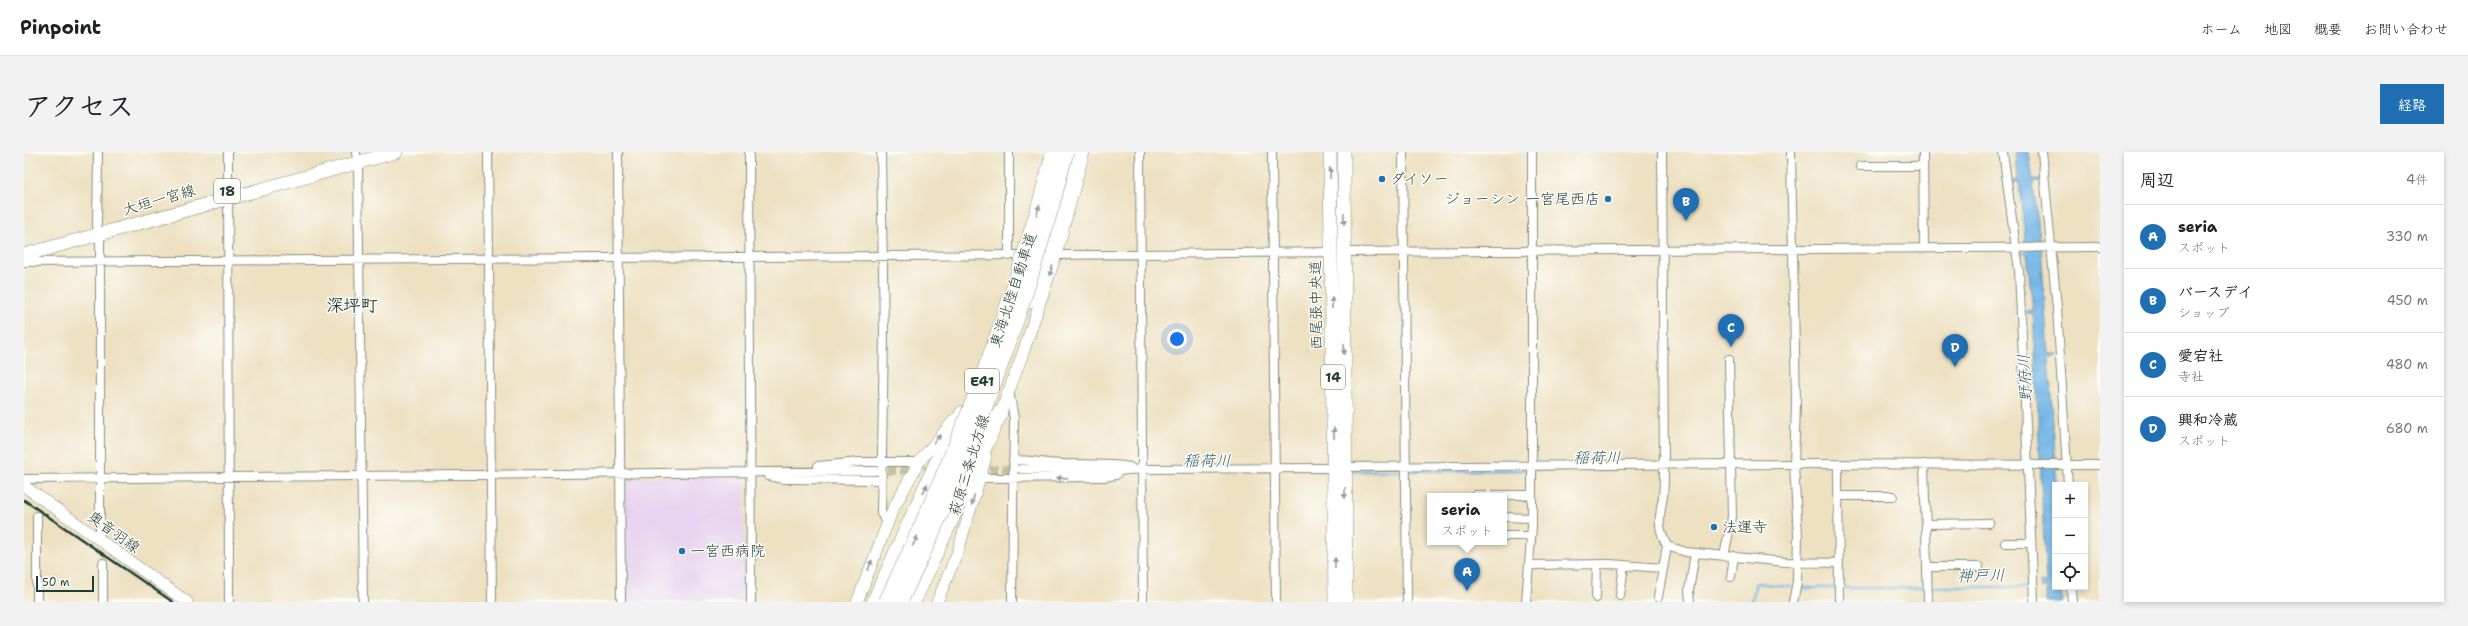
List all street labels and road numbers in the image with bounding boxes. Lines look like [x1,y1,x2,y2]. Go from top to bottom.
road number: 18 [214,179,240,203]
street label: 大垣一宮線 [120,180,198,220]
street label: 東海北陸自動車道 [985,230,1041,350]
street label: 西尾張中央道 [1305,260,1327,350]
road number: 14 [1321,365,1345,389]
road number: E41 [965,369,999,393]
street label: 萩原三条北方線 [944,412,994,518]
street label: 奥音羽線 [84,506,144,558]

